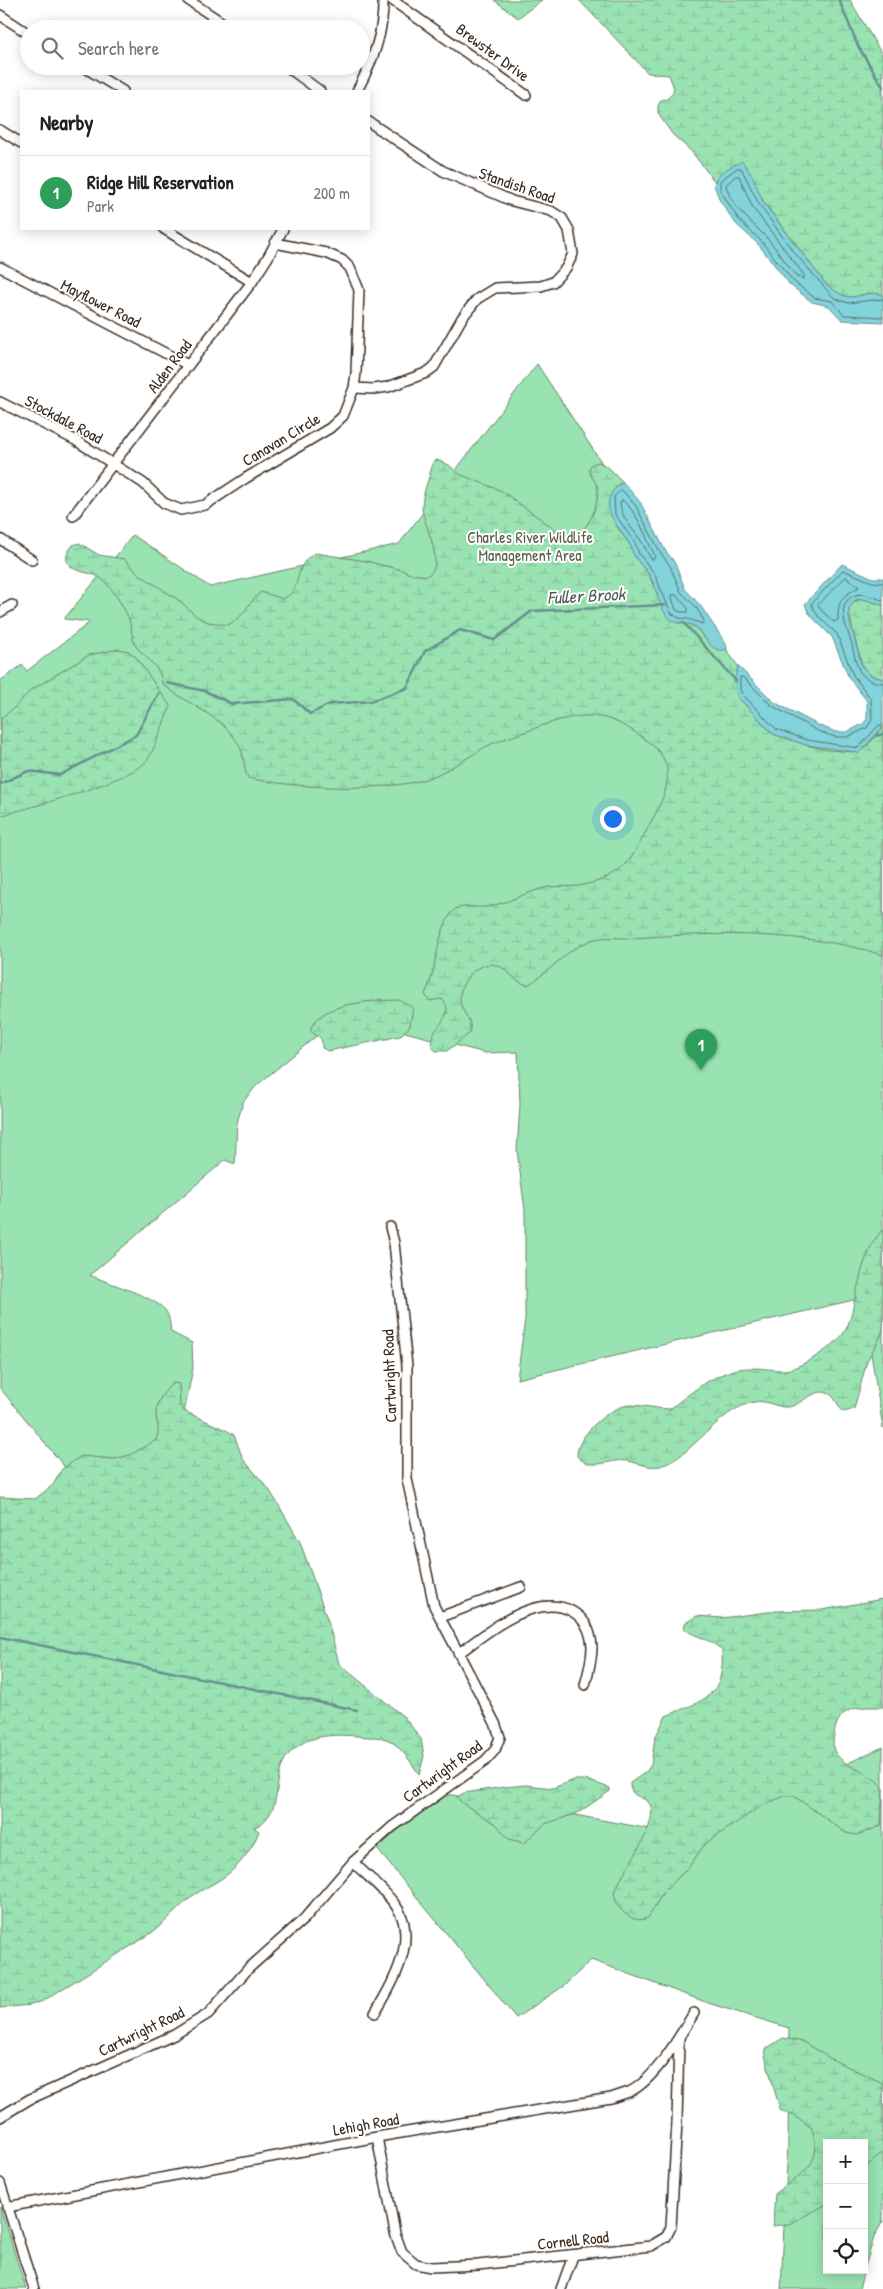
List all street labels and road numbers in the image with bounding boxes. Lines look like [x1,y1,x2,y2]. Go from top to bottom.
street label: Brewster Drive [452,18,535,87]
street label: Standish Road [476,162,558,208]
street label: Mayflower Road [57,273,145,333]
street label: Alden Road [142,335,196,397]
street label: Stockdale Road [21,389,107,449]
street label: Canavan Circle [238,407,325,471]
street label: Cartwright Road [376,1329,402,1423]
street label: Cartwright Road [398,1735,486,1807]
street label: Cartwright Road [94,2001,188,2061]
street label: Lehigh Road [331,2107,401,2141]
street label: Cornell Road [536,2225,610,2255]

